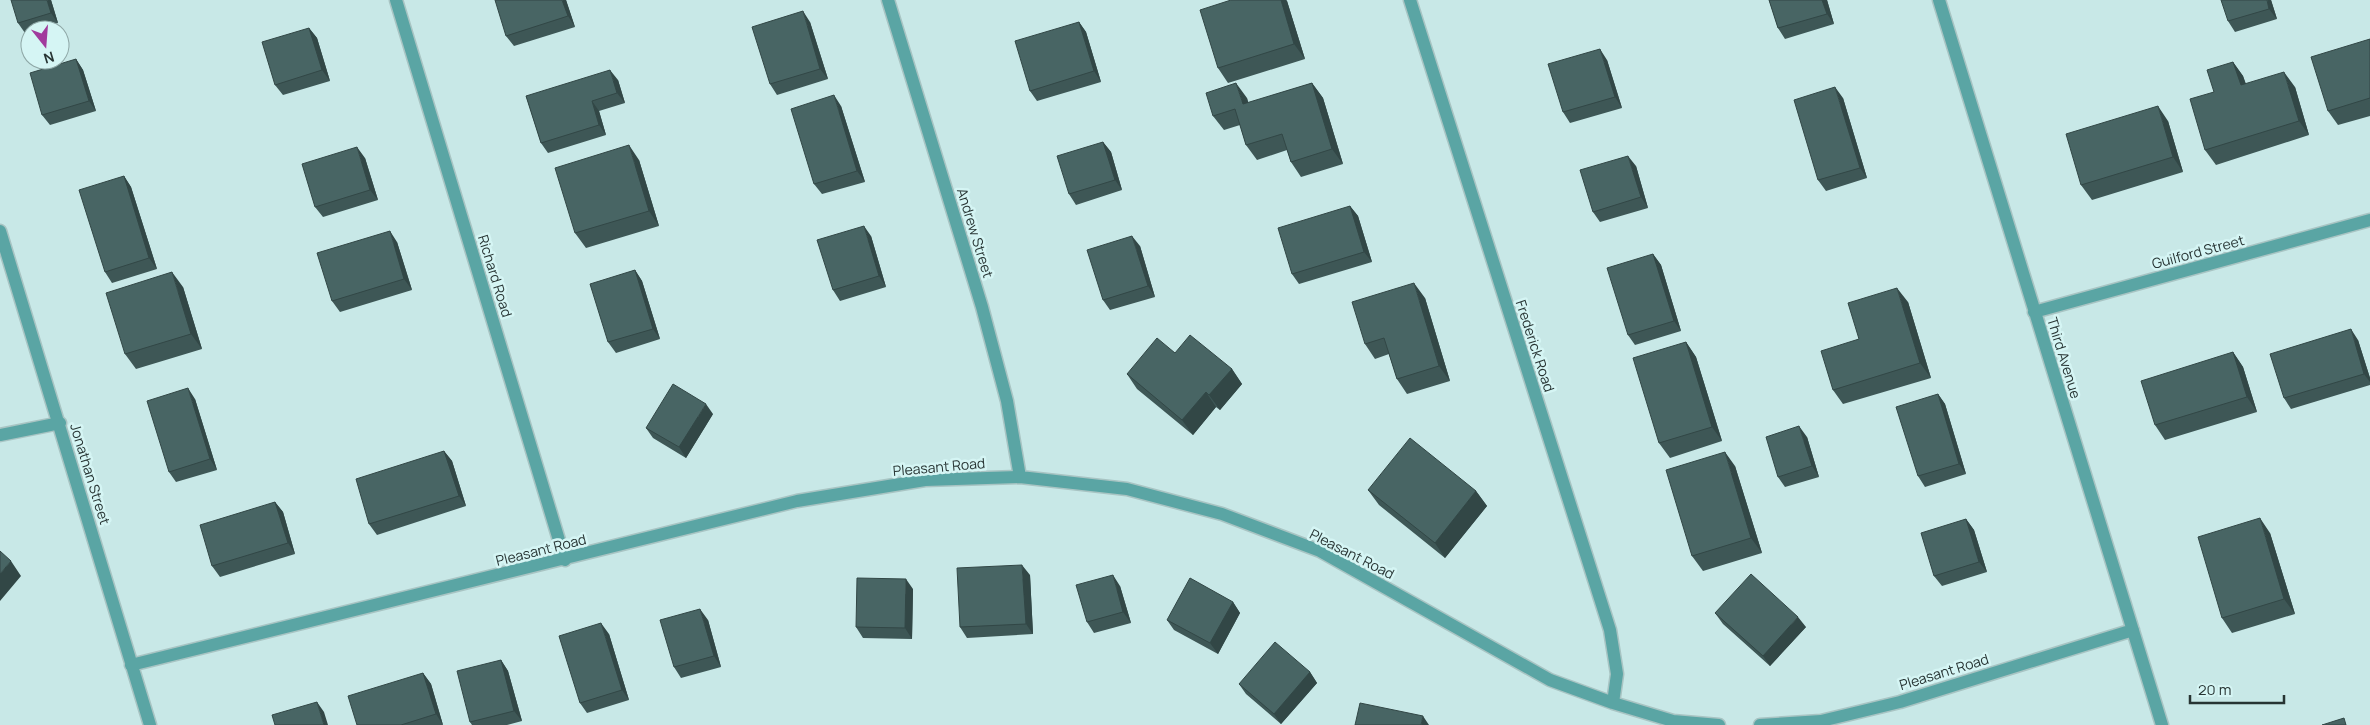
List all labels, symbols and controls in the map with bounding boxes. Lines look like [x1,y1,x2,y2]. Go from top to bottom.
north arrow [20,20,70,70]
text: N [41,47,57,68]
street label: Andrew Street [953,186,998,280]
street label: Guilford Street [2150,230,2246,273]
street label: Richard Road [474,232,517,319]
street label: Frederick Road [1512,297,1559,394]
street label: Third Avenue [2043,315,2086,401]
street label: Jonathan Street [66,421,115,527]
street label: Pleasant Road [892,453,986,480]
street label: Pleasant Road [1307,524,1398,583]
street label: Pleasant Road [494,529,588,570]
street label: Pleasant Road [1897,649,1991,694]
scale bar [2190,672,2284,704]
text: 20 m [2198,679,2231,700]

